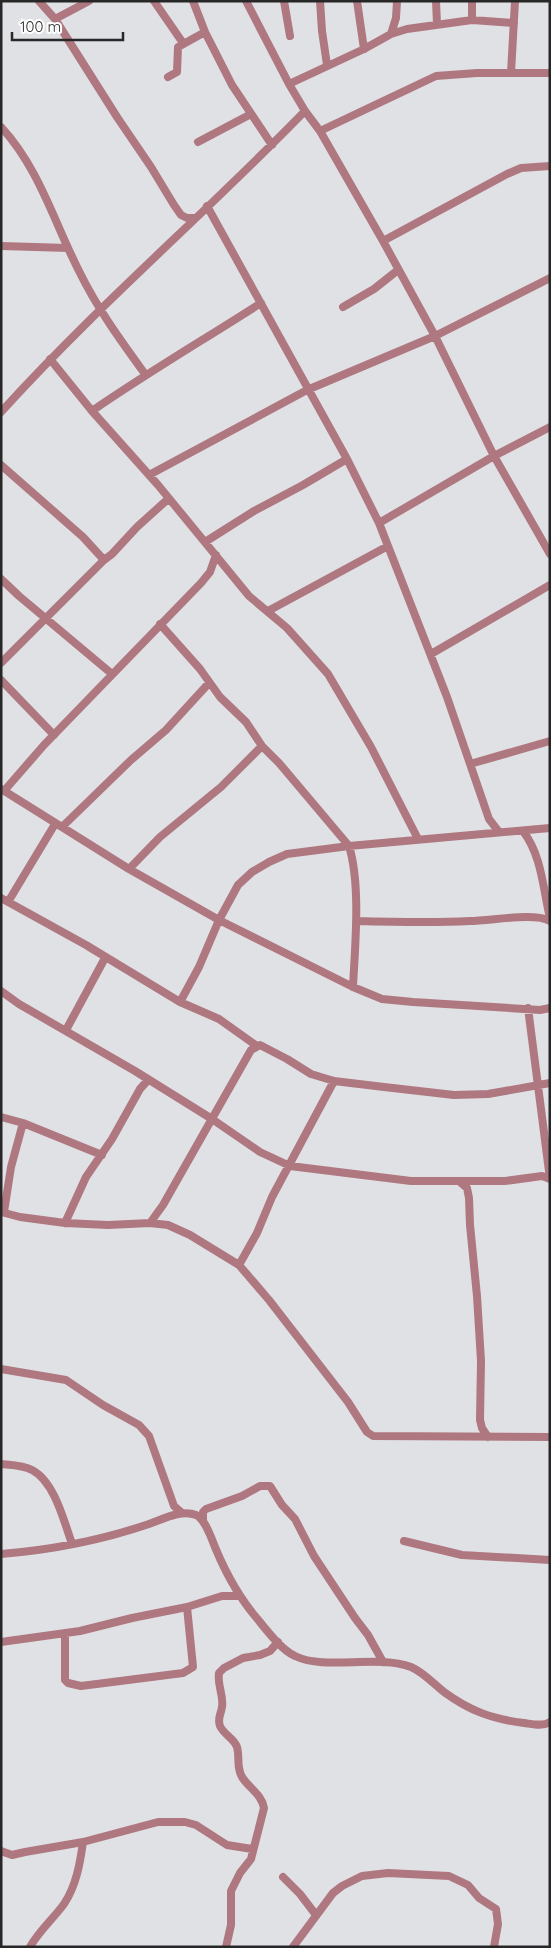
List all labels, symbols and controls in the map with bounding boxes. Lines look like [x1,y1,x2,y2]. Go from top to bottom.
scale bar [12,10,124,42]
text: 100 m [20,17,61,36]

